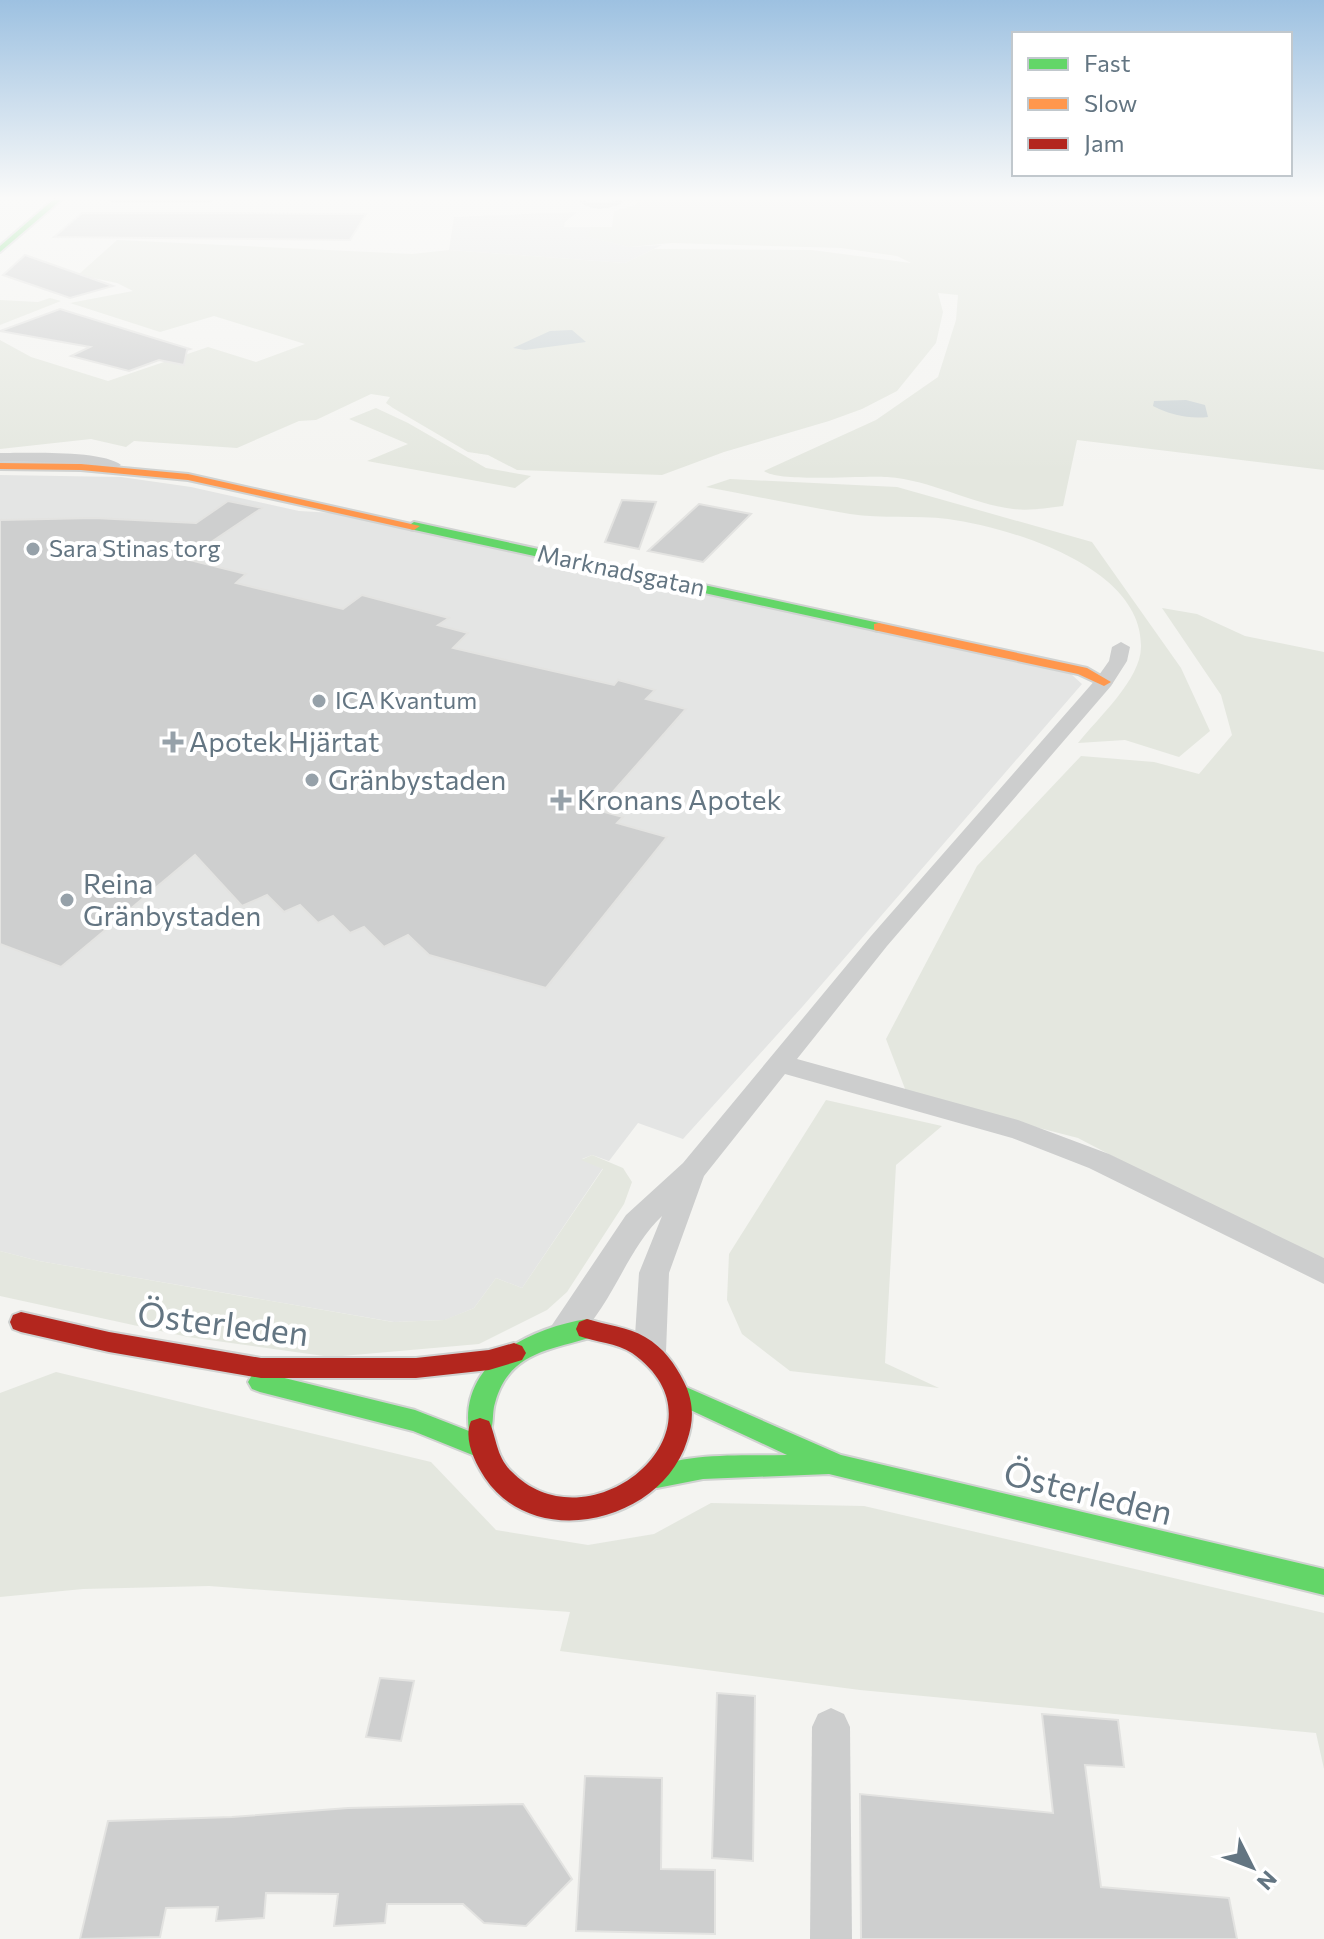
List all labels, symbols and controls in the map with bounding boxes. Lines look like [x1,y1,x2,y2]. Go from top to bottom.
legend [1012,32,1292,176]
text: Fast [1084,48,1131,77]
text: Slow [1084,88,1137,117]
text: Jam [1084,128,1124,157]
place label: Sara Stinas torg [49,533,220,562]
street label: Marknadsgatan [535,538,708,601]
marker: Sara Stinas torg [24,540,42,558]
place label: ICA Kvantum [335,685,477,714]
marker: ICA Kvantum [310,692,328,710]
place label: Apotek Hjärtat [189,724,379,758]
marker: Apotek Hjärtat [164,733,182,751]
place label: Gränbystaden [328,762,506,796]
marker: Gränbystaden [303,771,321,789]
place label: Kronans Apotek [577,782,782,816]
marker: Kronans Apotek [552,791,570,809]
place label: Reina Gränbystaden [83,866,261,932]
marker: Reina Gränbystaden [58,891,76,909]
street label: Österleden [135,1291,311,1353]
street label: Österleden [1000,1450,1177,1532]
north arrow [1212,1827,1292,1907]
text: N [1252,1866,1283,1896]

